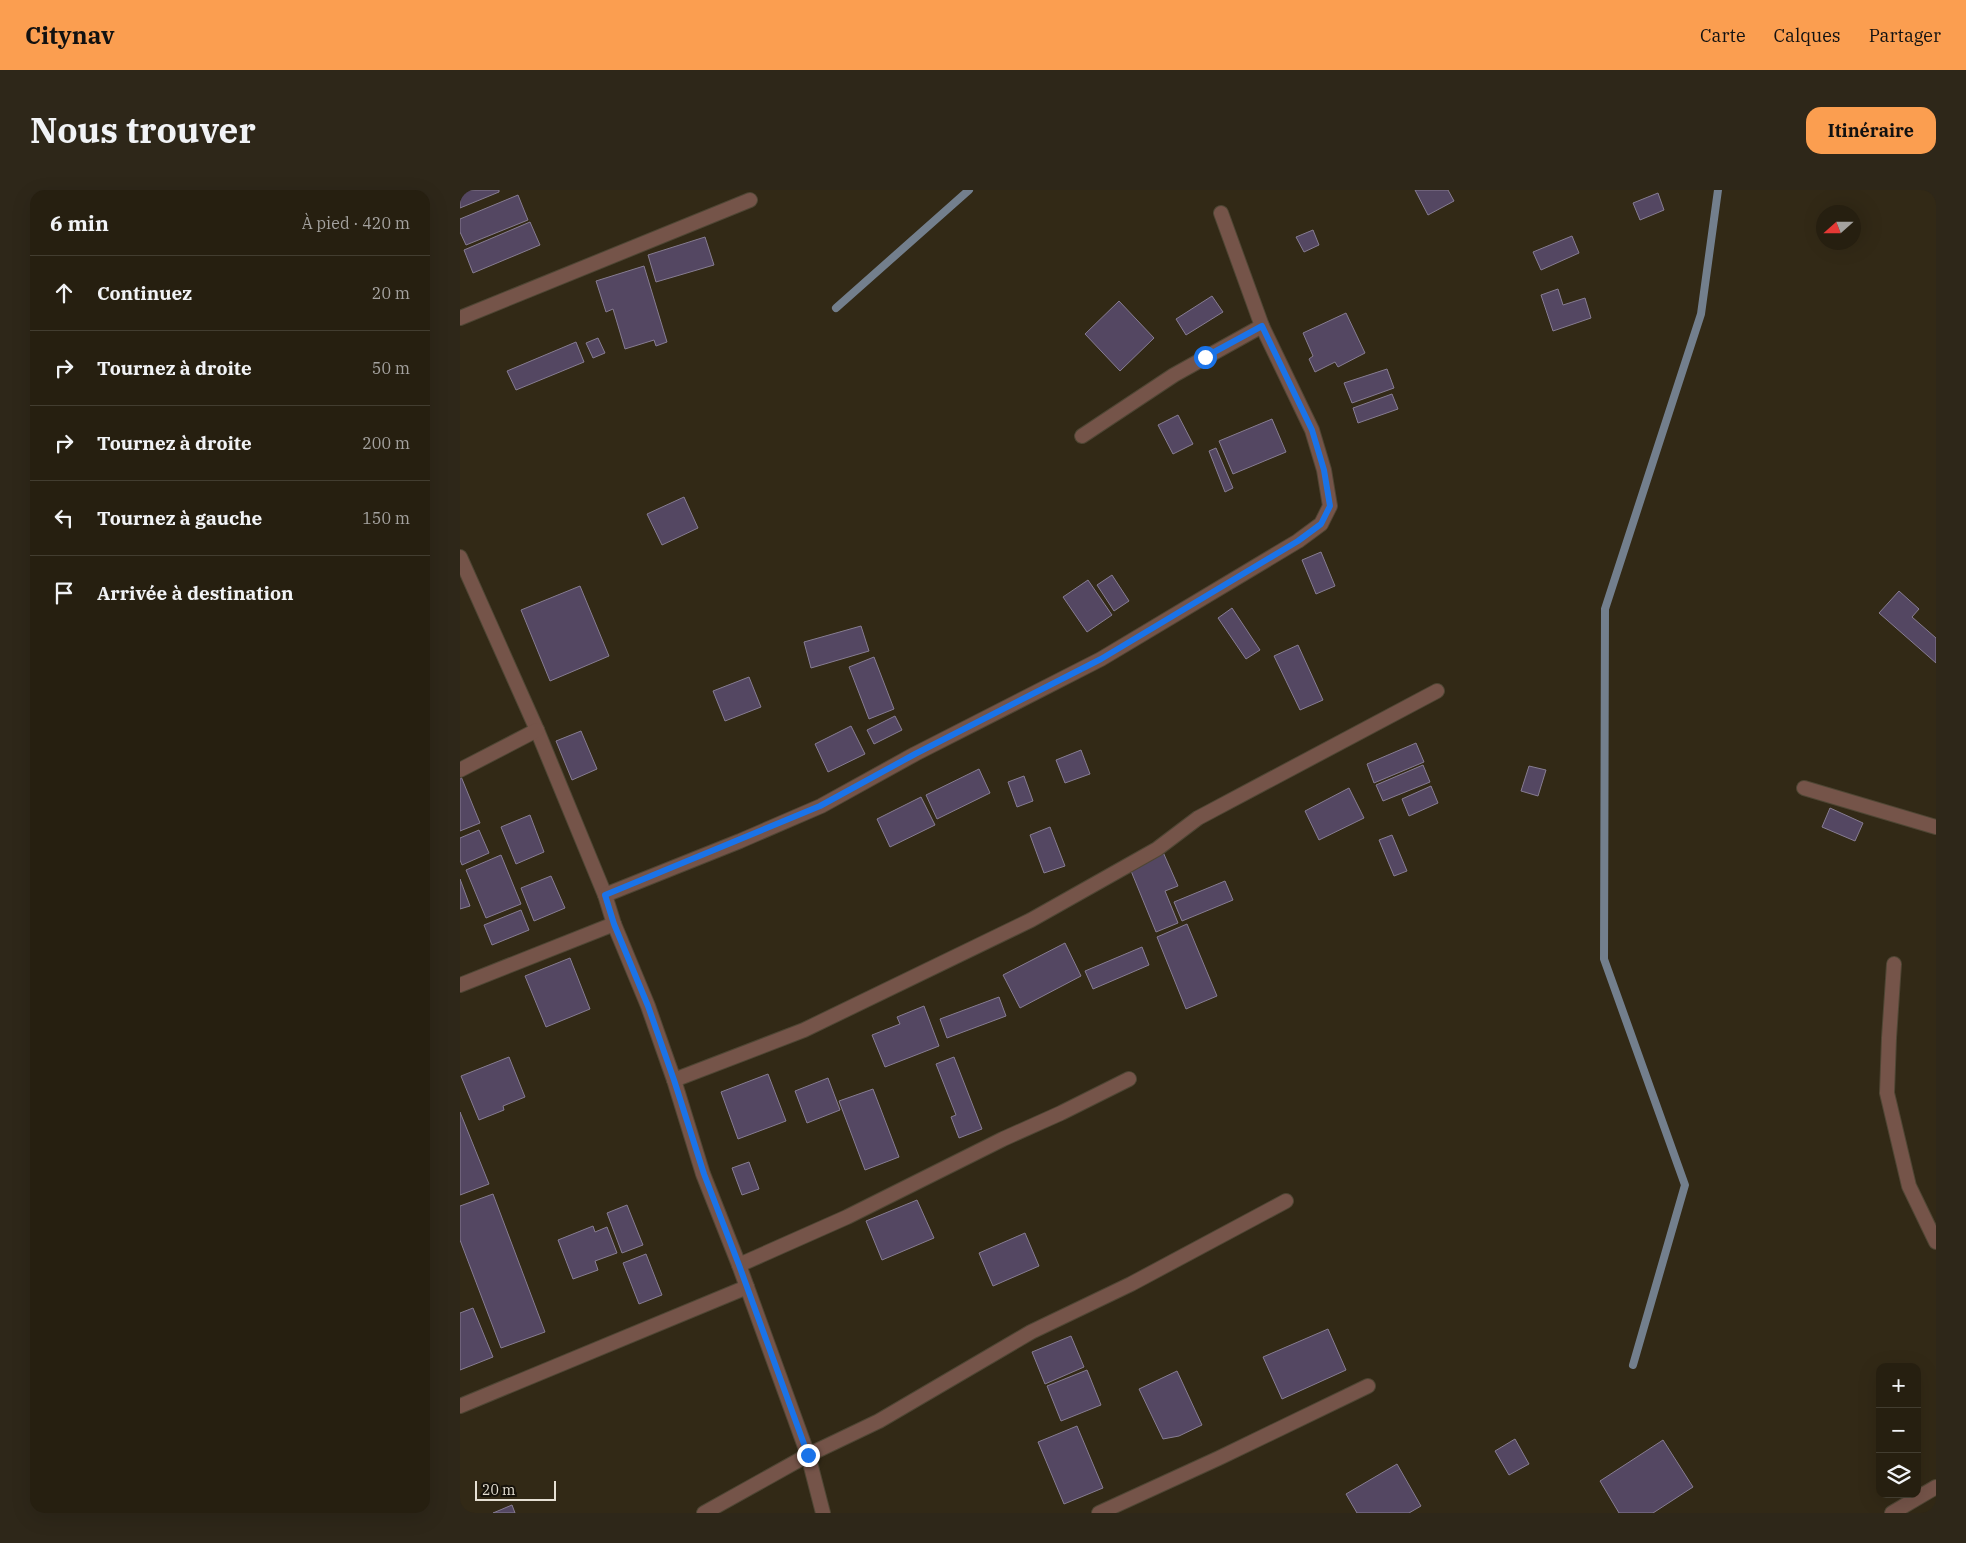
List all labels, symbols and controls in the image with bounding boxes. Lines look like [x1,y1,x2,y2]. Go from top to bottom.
text: Citynav [25,19,114,51]
text: Carte [1700,24,1746,47]
text: Calques [1774,24,1841,47]
text: Partager [1869,24,1941,47]
text: Nous trouver [30,107,256,153]
button: Itinéraire [1806,107,1936,154]
north arrow [1816,205,1861,250]
text: 6 min [50,209,109,237]
text: À pied · 420 m [302,213,410,233]
icon: ahead [50,279,78,307]
text: Continuez [97,281,192,305]
text: 20 m [372,283,410,303]
route start [1194,346,1217,369]
icon: right [50,354,78,382]
text: Tournez à droite [97,356,252,380]
text: 50 m [372,358,410,378]
icon: right [50,429,78,457]
text: Tournez à droite [97,431,252,455]
text: 200 m [362,433,410,453]
icon: left [50,504,78,532]
text: Tournez à gauche [97,506,262,530]
text: 150 m [362,508,410,528]
icon: arrive [50,579,78,607]
text: Arrivée à destination [97,581,294,605]
map controls [1876,1363,1921,1498]
button: + [1876,1363,1921,1408]
button: − [1876,1408,1921,1453]
route end [797,1444,820,1467]
button: layers [1876,1453,1921,1498]
scale bar [475,1478,556,1501]
text: 20 m [482,1481,515,1499]

